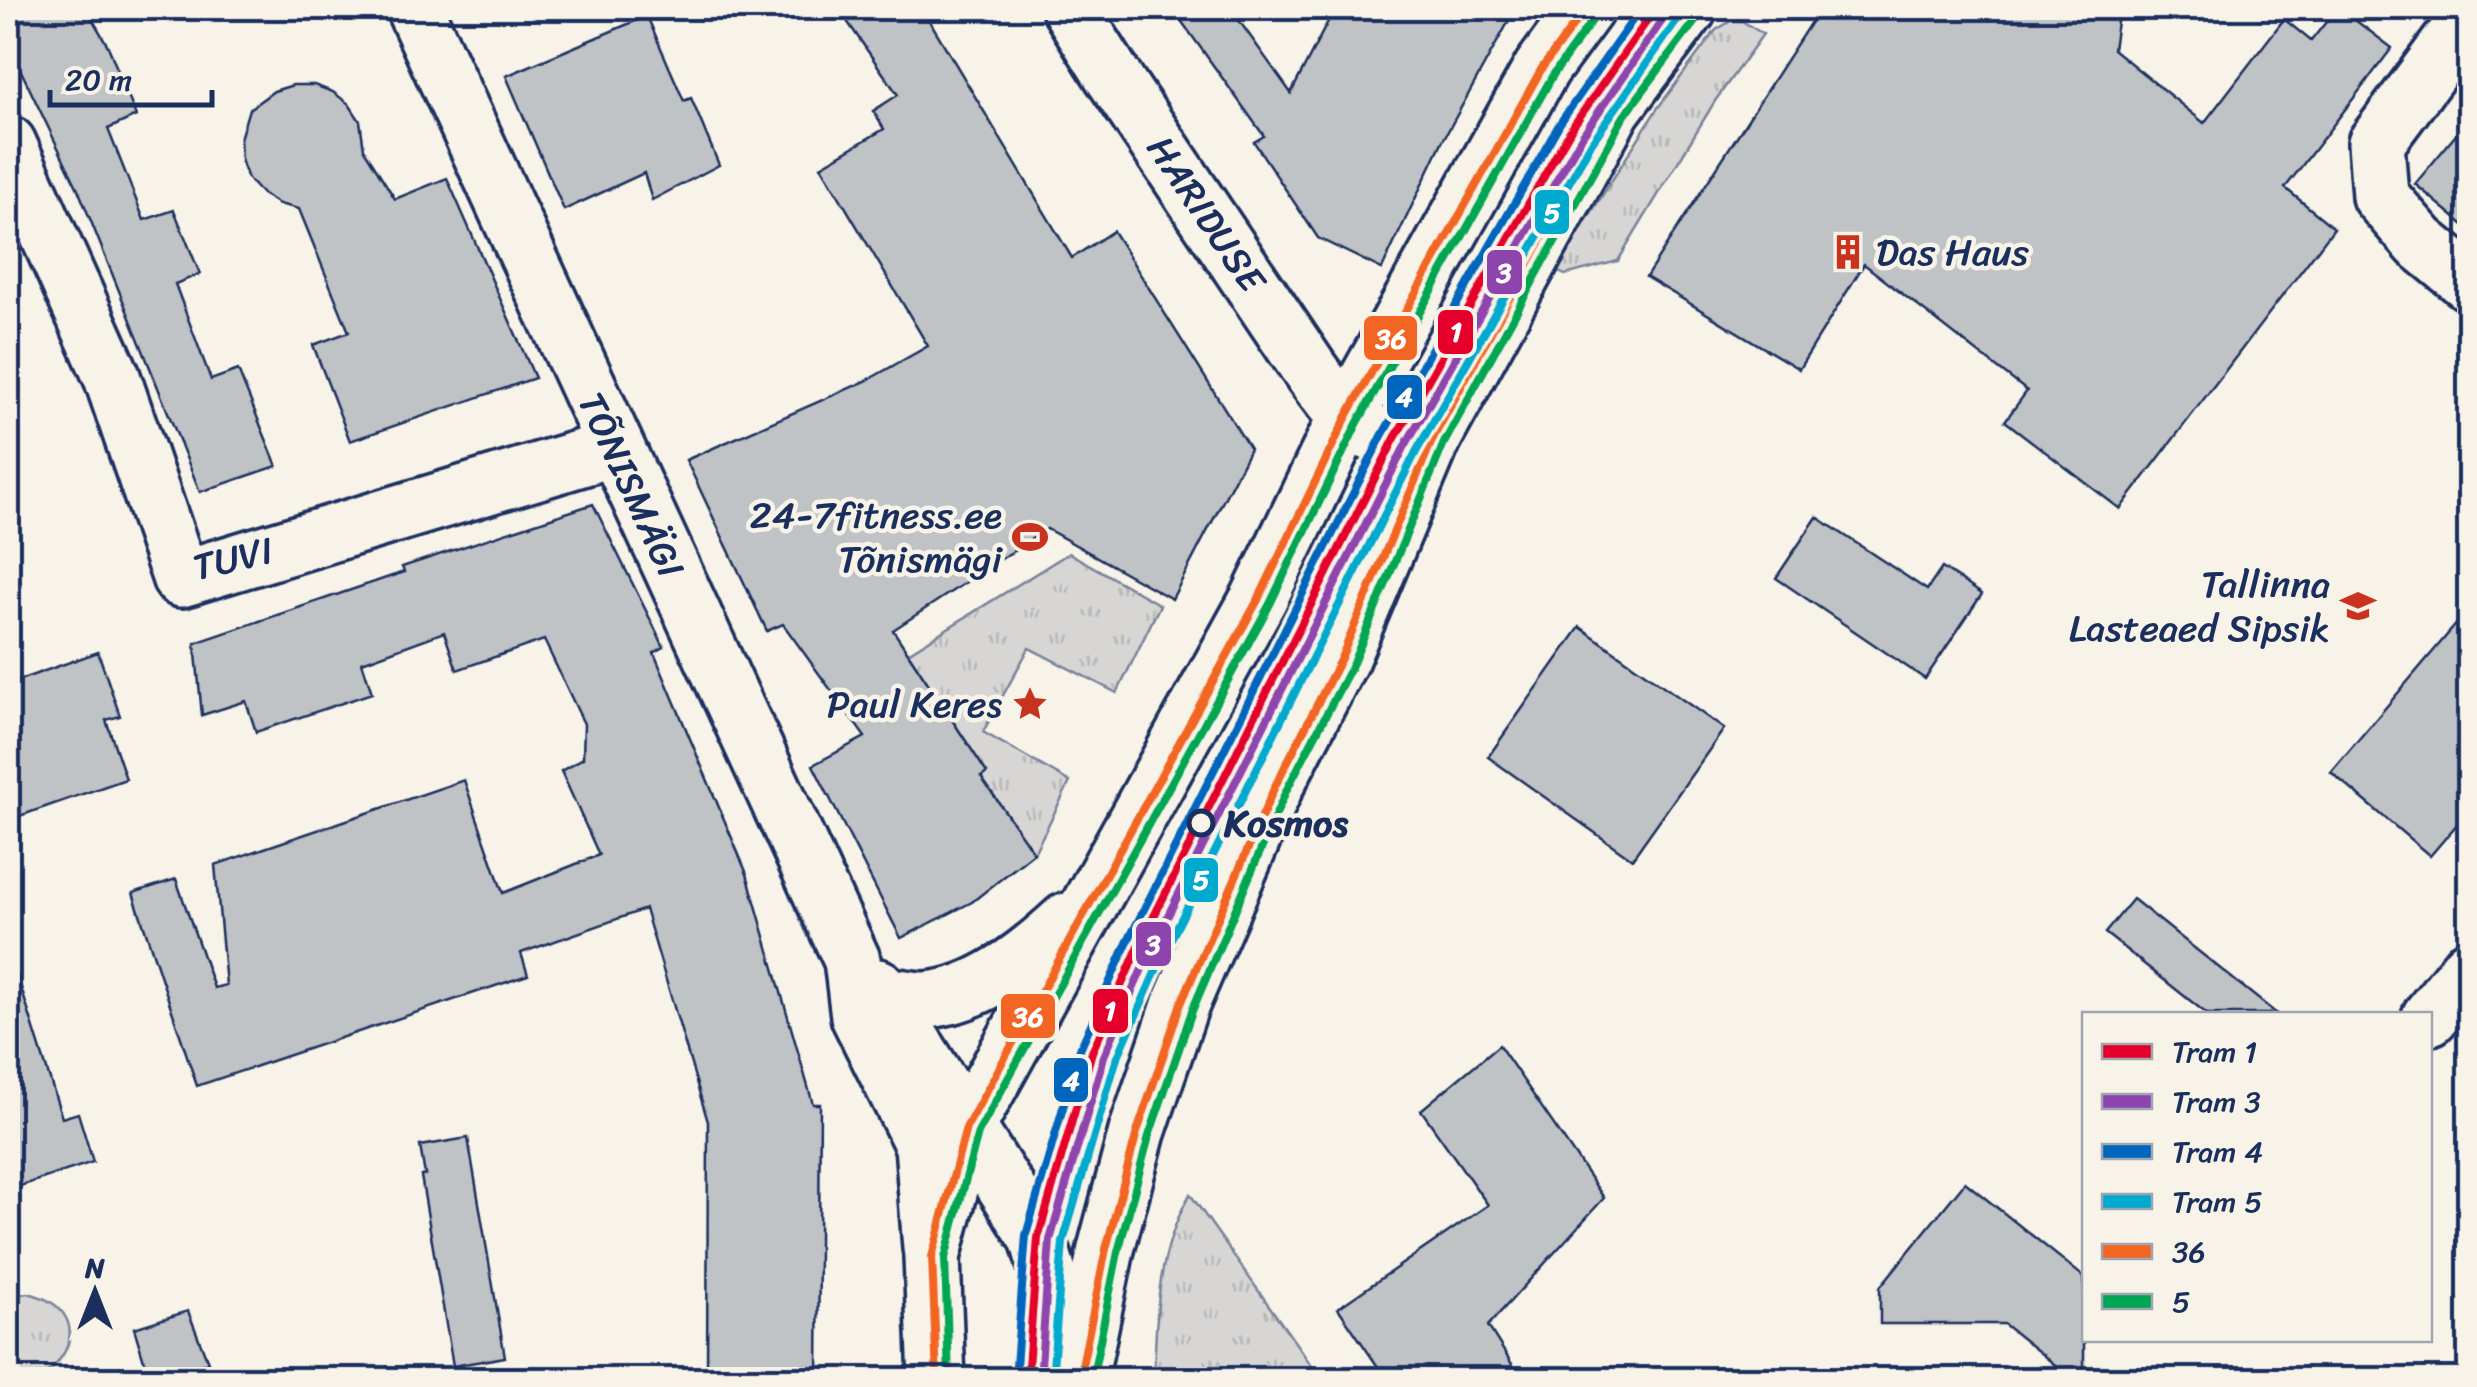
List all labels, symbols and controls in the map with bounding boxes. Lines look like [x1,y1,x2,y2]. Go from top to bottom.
scale bar [50,45,212,107]
text: 20 m [65,53,132,107]
street label: HARIDUSE [1128,121,1285,308]
line badge: 5 [1533,188,1571,236]
text: 5 [1543,188,1561,237]
place label: Das Haus [1876,219,2030,286]
building icon: Das Haus [1829,233,1867,271]
line badge: 3 [1485,248,1524,296]
text: 3 [1495,248,1512,297]
text: 1 [1450,307,1462,356]
line badge: 1 [1436,308,1475,356]
line badge: 36 [1362,314,1419,362]
text: 36 [1374,314,1407,363]
text: 4 [1395,372,1413,421]
line badge: 4 [1385,373,1424,421]
street label: TÕNISMÄGI [559,381,704,590]
place label: 24-7fitness.ee Tõnismägi [750,482,1004,593]
street label: TUVI [186,517,280,601]
sports icon: 24-7fitness.ee Tõnismägi [1011,518,1049,556]
place label: Tallinna Lasteaed Sipsik [2069,551,2330,662]
school or university icon: Tallinna Lasteaed Sipsik [2339,587,2377,625]
place label: Paul Keres [827,671,1002,738]
place icon: Paul Keres [1011,685,1049,723]
place label: Kosmos [1223,790,1349,857]
marker: Kosmos [1188,810,1214,836]
text: 5 [1192,855,1210,904]
line badge: 5 [1182,856,1220,904]
line badge: 3 [1134,920,1173,968]
text: 3 [1144,920,1161,969]
text: 1 [1104,986,1116,1035]
line badge: 1 [1091,987,1130,1035]
line badge: 36 [999,992,1057,1040]
text: 36 [1011,992,1044,1041]
legend [2082,1012,2432,1342]
text: Tram 1 [2172,1025,2257,1079]
line badge: 4 [1052,1056,1090,1104]
text: 4 [1062,1056,1080,1105]
text: Tram 3 [2172,1075,2261,1129]
text: Tram 4 [2172,1125,2263,1179]
text: Tram 5 [2172,1175,2263,1229]
text: 36 [2172,1225,2206,1279]
north arrow [45,1242,145,1342]
text: N [84,1243,105,1292]
text: 5 [2172,1275,2190,1329]

